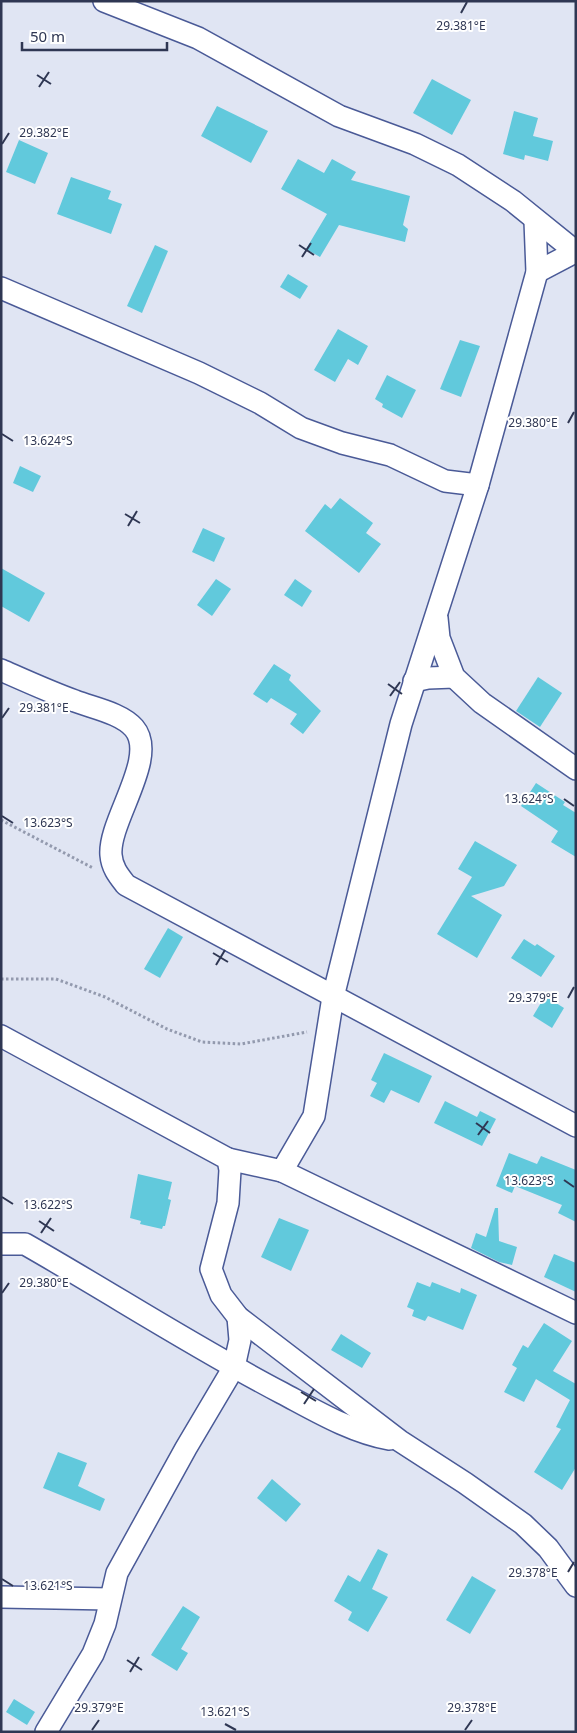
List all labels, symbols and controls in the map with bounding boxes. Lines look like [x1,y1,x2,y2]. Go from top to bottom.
text: 29.381°E [436,17,486,34]
scale bar [22,20,168,52]
text: 50 m [30,26,65,46]
text: 29.382°E [19,124,69,141]
text: 29.380°E [508,414,558,431]
text: 13.624°S [23,432,73,449]
text: 29.381°E [19,699,69,716]
text: 13.624°S [504,790,554,807]
text: 13.623°S [23,814,73,831]
text: 29.379°E [508,989,558,1006]
text: 13.623°S [504,1172,554,1189]
text: 13.622°S [23,1196,73,1213]
text: 29.380°E [19,1274,69,1291]
text: 29.378°E [508,1564,558,1581]
text: 13.621°S [23,1577,73,1594]
text: 29.379°E [74,1699,124,1716]
text: 29.378°E [447,1699,497,1716]
text: 13.621°S [200,1703,250,1720]

